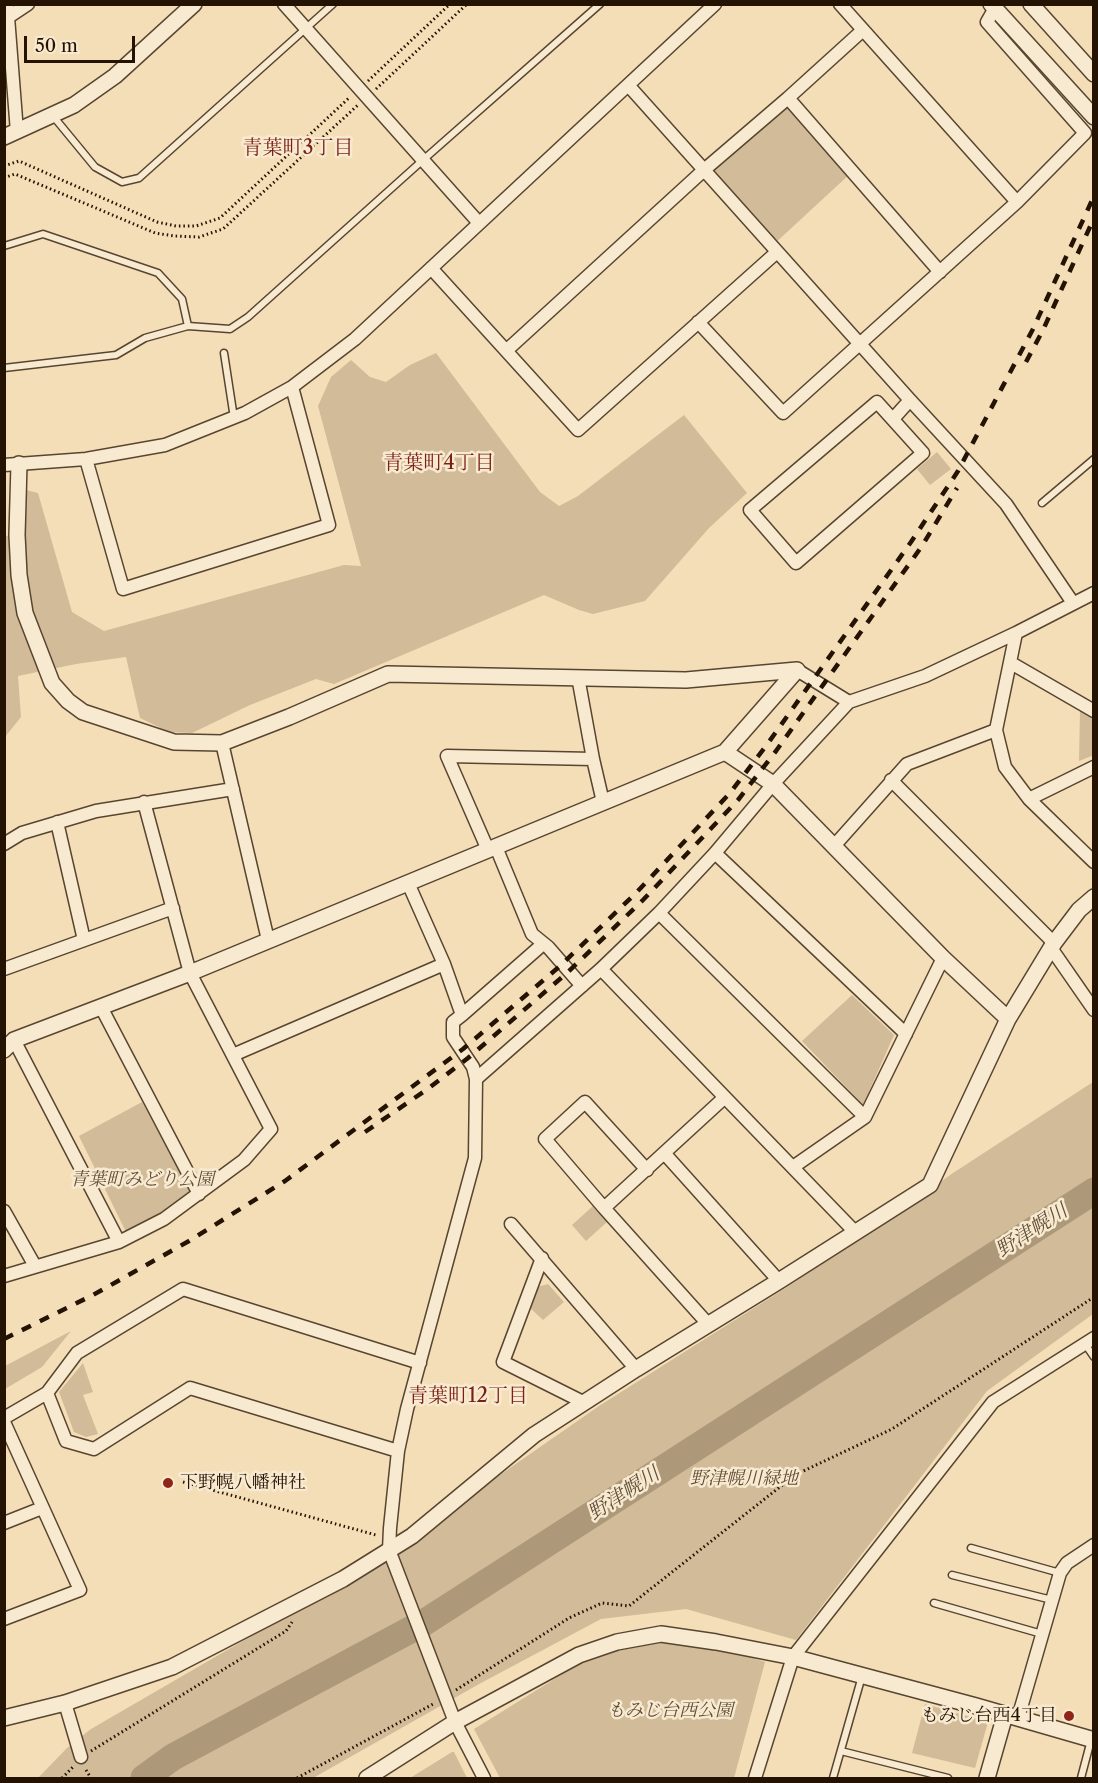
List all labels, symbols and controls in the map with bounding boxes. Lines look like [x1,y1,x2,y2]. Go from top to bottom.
scale bar [27,24,138,62]
text: 50 m [35,35,78,57]
district label: 青葉町3丁目 [242,136,354,160]
district label: 青葉町4丁目 [383,451,495,475]
park label: 青葉町みどり公園 [70,1169,214,1191]
water label: 野津幌川 [992,1199,1072,1263]
district label: 青葉町12丁目 [408,1384,528,1408]
water label: 野津幌川 [584,1462,664,1526]
park label: 野津幌川緑地 [690,1468,798,1490]
place label: 下野幌八幡神社 [180,1472,306,1494]
marker: 下野幌八幡神社 [161,1476,175,1490]
park label: もみじ台西公園 [607,1700,733,1722]
place label: もみじ台西4丁目 [921,1705,1057,1727]
marker: もみじ台西4丁目 [1062,1709,1076,1723]

